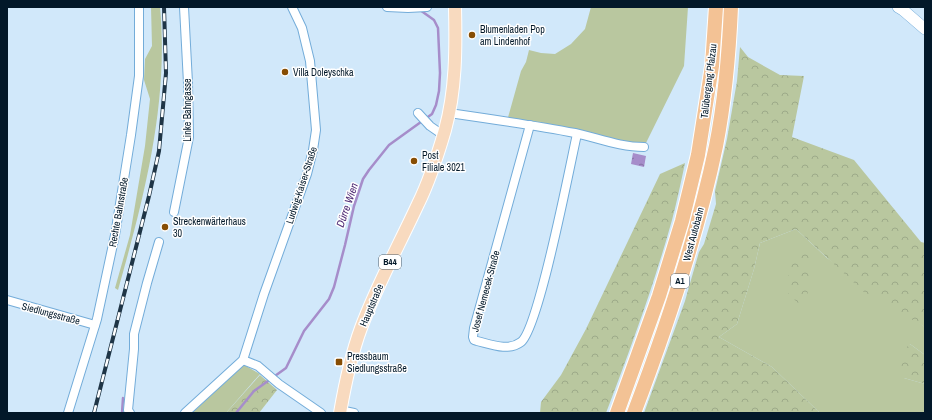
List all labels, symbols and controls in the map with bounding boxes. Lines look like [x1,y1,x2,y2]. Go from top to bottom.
place label: Blumenladen Pop am Lindenhof [480,23,545,48]
marker: Blumenladen Pop am Lindenhof [467,30,477,40]
street label: Talübergang Pfalzau [697,43,720,119]
place label: Villa Doleyschka [293,66,354,79]
marker: Villa Doleyschka [280,67,290,77]
street label: Linke Bahngasse [181,78,194,142]
street label: Ludwig-Kaiser-Straße [283,145,320,225]
place label: Post Filiale 3021 [422,149,465,174]
marker: Post Filiale 3021 [409,156,419,166]
street label: Rechte Bahnstraße [106,176,131,248]
water label: Dürre Wien [333,181,361,229]
street label: West Autobahn [680,206,707,263]
place label: Streckenwärterhaus 30 [173,215,246,240]
marker: Streckenwärterhaus 30 [160,222,170,232]
street label: Josef Nemecek-Straße [468,249,503,333]
road number: B44 [379,255,401,269]
road number: A1 [671,274,689,288]
street label: Hauptstraße [357,281,386,329]
street label: Siedlungsstraße [20,299,82,328]
place label: Pressbaum Siedlungsstraße [347,350,407,375]
marker: Pressbaum Siedlungsstraße [334,357,344,367]

